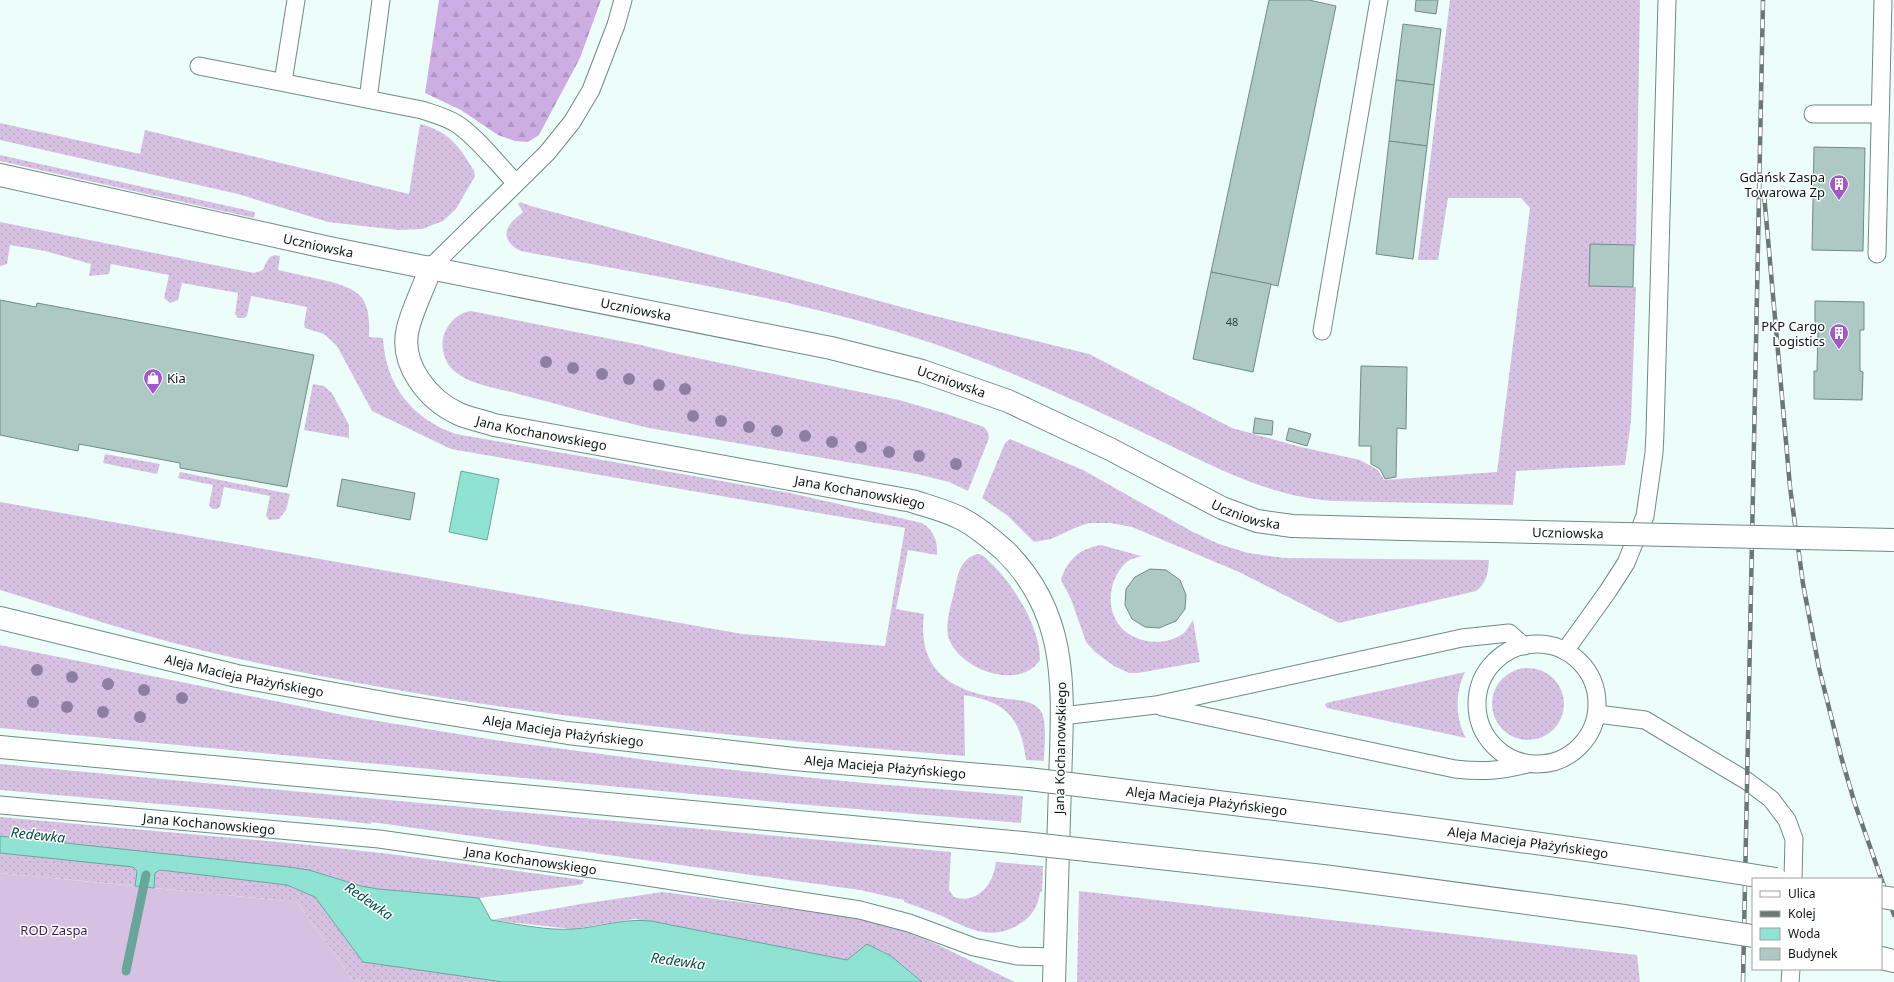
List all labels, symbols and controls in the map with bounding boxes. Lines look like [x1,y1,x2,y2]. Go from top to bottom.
place label: Gdańsk Zaspa Towarowa Zp [1739,168,1825,201]
building icon: Gdańsk Zaspa Towarowa Zp [1828,173,1850,201]
street label: Uczniowska [281,229,355,262]
street label: Uczniowska [599,293,673,325]
house number: 48 [1226,314,1238,329]
place label: PKP Cargo Logistics [1761,317,1825,350]
building icon: PKP Cargo Logistics [1828,322,1850,350]
street label: Uczniowska [915,361,988,402]
shop icon: Kia [142,367,164,395]
place label: Kia [167,369,186,387]
street label: Jana Kochanowskiego [472,411,609,454]
street label: Jana Kochanowskiego [791,471,928,514]
street label: Uczniowska [1208,495,1281,533]
street label: Uczniowska [1532,523,1604,542]
street label: Aleja Macieja Płażyńskiego [163,650,325,701]
street label: Jana Kochanowskiego [1050,681,1070,816]
street label: Aleja Macieja Płażyńskiego [482,710,645,751]
street label: Aleja Macieja Płażyńskiego [804,751,967,783]
street label: Aleja Macieja Płażyńskiego [1125,782,1288,819]
street label: Jana Kochanowskiego [140,809,276,839]
water label: Redewka [10,822,66,847]
street label: Aleja Macieja Płażyńskiego [1446,822,1610,862]
street label: Jana Kochanowskiego [462,842,598,879]
water label: Redewka [341,877,397,924]
legend [1752,878,1882,970]
text: Ulica [1788,885,1815,902]
text: Kolej [1788,905,1816,922]
park label: ROD Zaspa [20,921,88,939]
text: Woda [1788,925,1820,942]
text: Budynek [1788,945,1838,962]
water label: Redewka [650,947,707,974]

